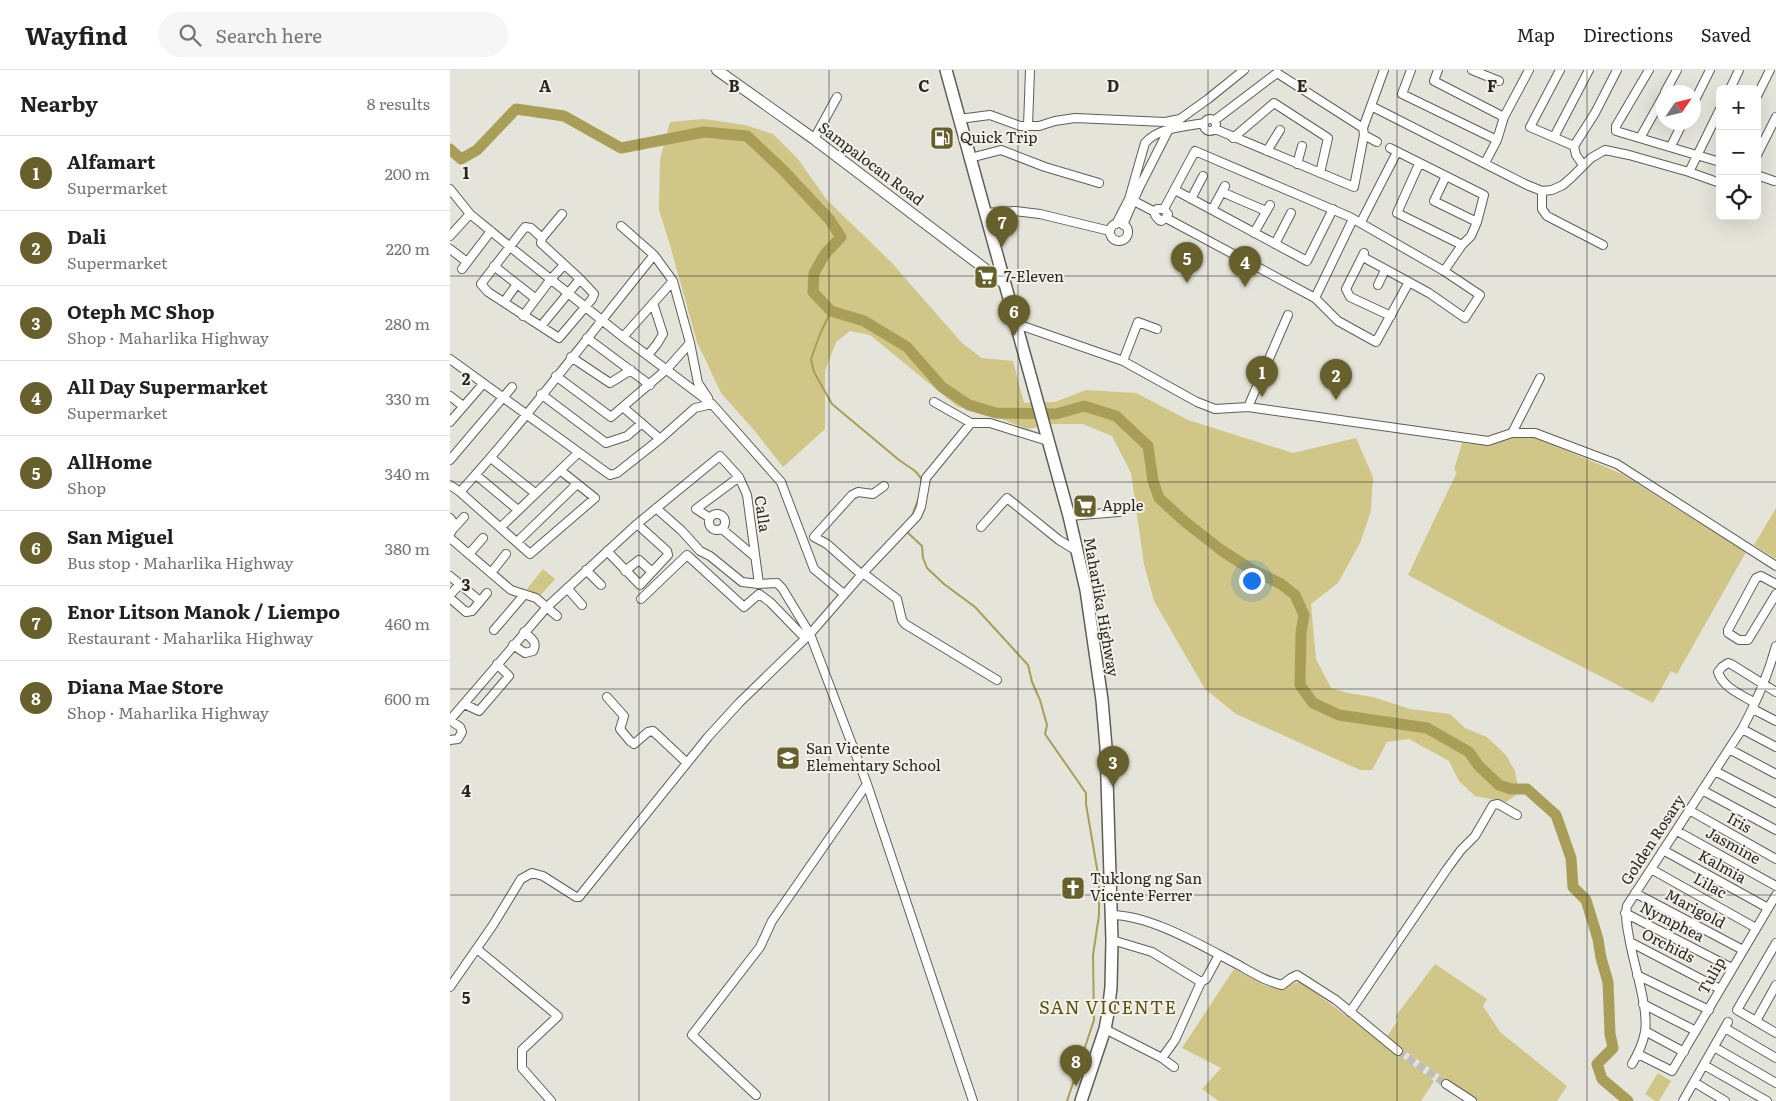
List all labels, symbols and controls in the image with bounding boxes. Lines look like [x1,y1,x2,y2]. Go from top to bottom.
search box [158,12,508,57]
text: Wayfind [25,17,128,52]
icon: search [176,21,204,49]
text: Search here [216,21,322,49]
text: Map [1517,21,1555,48]
text: Directions [1583,21,1673,48]
text: Saved [1701,21,1751,48]
text: A [539,73,551,97]
text: B [728,73,740,97]
text: C [918,73,930,97]
text: D [1107,73,1119,97]
text: E [1297,73,1308,97]
text: F [1487,73,1497,97]
north arrow [1656,85,1701,130]
map controls [1716,85,1761,220]
button: + [1716,85,1761,130]
text: Nearby [20,87,98,118]
text: 8 results [367,91,430,115]
street label: Sampalocan Road [814,115,929,210]
fuel station icon: Quick Trip [929,125,955,151]
place label: Quick Trip [960,125,1037,148]
button: − [1716,130,1761,175]
text: Alfamart [67,147,155,175]
text: 1 [463,160,470,184]
text: 1 [33,161,39,185]
text: 200 m [385,161,430,185]
text: Supermarket [67,175,167,199]
button: locate [1716,175,1761,220]
pin: 7 [986,206,1018,247]
text: Dali [67,222,106,250]
text: 2 [32,236,40,260]
text: 220 m [386,236,430,260]
pin: 5 [1171,242,1203,283]
pin: 4 [1229,246,1261,287]
text: Supermarket [67,250,167,274]
supermarket icon: 7-Eleven [973,264,999,290]
place label: 7-Eleven [1004,264,1064,287]
pin: 6 [998,295,1030,336]
text: Oteph MC Shop [67,297,214,325]
text: 3 [32,311,40,335]
text: 280 m [385,311,430,335]
text: Shop · Maharlika Highway [67,325,269,349]
pin: 1 [1246,356,1278,397]
pin: 2 [1320,359,1352,400]
text: 2 [462,366,471,390]
text: All Day Supermarket [67,372,268,400]
text: 4 [31,386,41,410]
text: 330 m [385,386,430,410]
text: Supermarket [67,400,167,424]
text: AllHome [67,447,152,475]
text: 5 [32,461,40,485]
text: 340 m [385,461,430,485]
text: Shop [67,475,106,499]
supermarket icon: Apple [1072,493,1098,519]
place label: Apple [1102,493,1144,516]
street label: Calla [750,494,778,534]
text: San Miguel [67,522,174,550]
street label: Maharlika Highway [1079,535,1126,679]
text: 6 [31,536,41,560]
text: 380 m [385,536,430,560]
text: Bus stop · Maharlika Highway [67,550,293,574]
your location [1239,568,1265,594]
text: 3 [462,572,471,596]
text: Enor Litson Manok / Liempo [67,597,340,625]
text: 7 [32,611,40,635]
text: 460 m [385,611,430,635]
text: Restaurant · Maharlika Highway [67,625,313,649]
text: Diana Mae Store [67,672,224,700]
text: 8 [31,686,41,710]
text: 600 m [384,686,430,710]
text: Shop · Maharlika Highway [67,700,269,724]
place label: San Vicente Elementary School [806,736,941,776]
school or university icon: San Vicente Elementary School [775,745,801,771]
pin: 3 [1097,746,1129,787]
text: 4 [461,778,471,802]
street label: Golden Rosary [1614,789,1690,889]
street label: Iris [1723,806,1756,838]
street label: Jasmine [1702,820,1766,869]
street label: Kalmia [1695,843,1752,889]
place label: Tuklong ng San Vicente Ferrer [1090,866,1202,906]
street label: Lilac [1690,866,1732,903]
church icon: Tuklong ng San Vicente Ferrer [1060,875,1086,901]
street label: Marigold [1661,882,1730,933]
street label: Nymphea [1637,895,1710,947]
street label: Orchids [1638,922,1699,968]
street label: Tulip [1691,952,1730,998]
text: 5 [462,985,471,1009]
district label: SAN VICENTE [1039,993,1177,1020]
pin: 8 [1060,1045,1092,1086]

